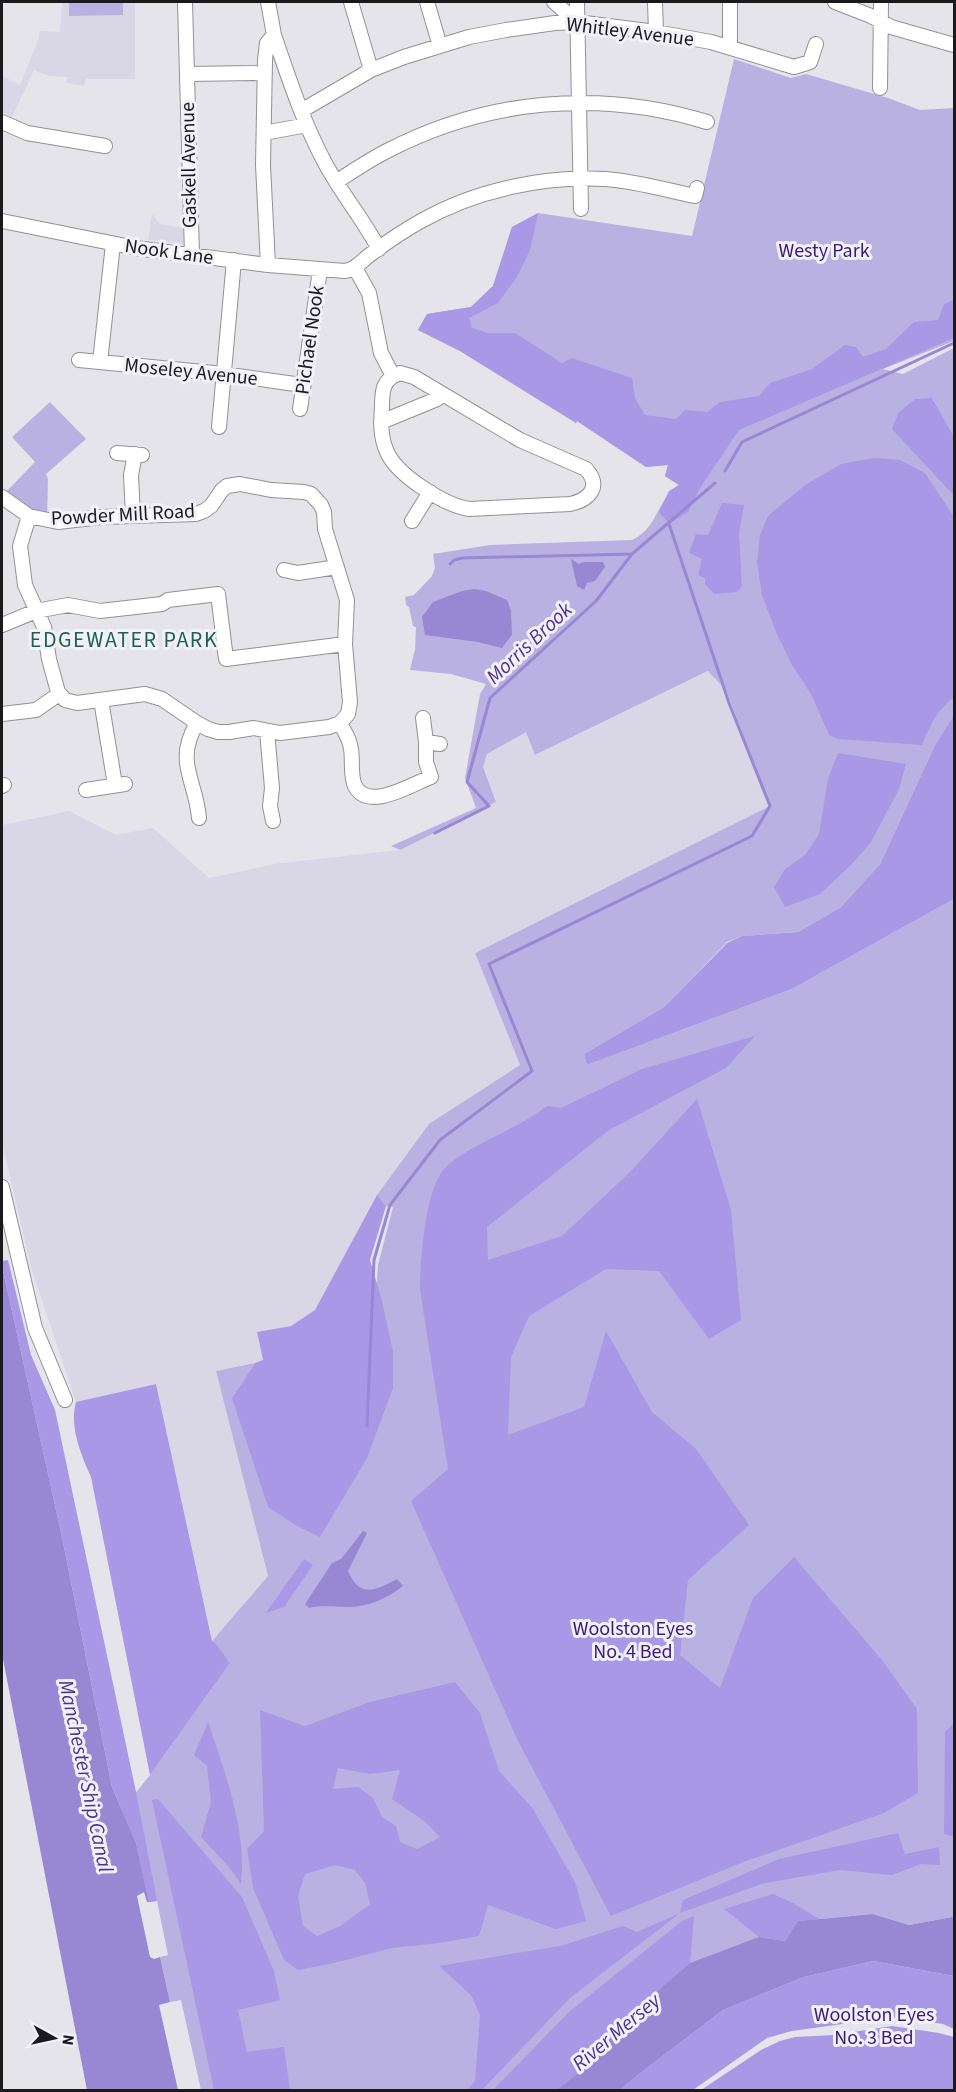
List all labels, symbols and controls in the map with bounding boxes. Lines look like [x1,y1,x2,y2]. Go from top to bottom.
street label: Whitley Avenue [565,10,695,54]
street label: Gaskell Avenue [174,102,204,228]
street label: Nook Lane [123,232,215,272]
park label: Westy Park [778,237,870,265]
street label: Pichael Nook [288,284,332,396]
street label: Moseley Avenue [123,351,259,393]
street label: Powder Mill Road [50,497,196,533]
water label: Morris Brook [479,594,579,691]
district label: EDGEWATER PARK [30,624,218,656]
park label: Woolston Eyes No. 4 Bed [573,1615,693,1666]
water label: Manchester Ship Canal [51,1677,121,1876]
water label: River Mersey [565,1985,668,2078]
park label: Woolston Eyes No. 3 Bed [814,2001,934,2052]
north arrow [24,2008,84,2068]
text: N [56,2033,79,2047]

